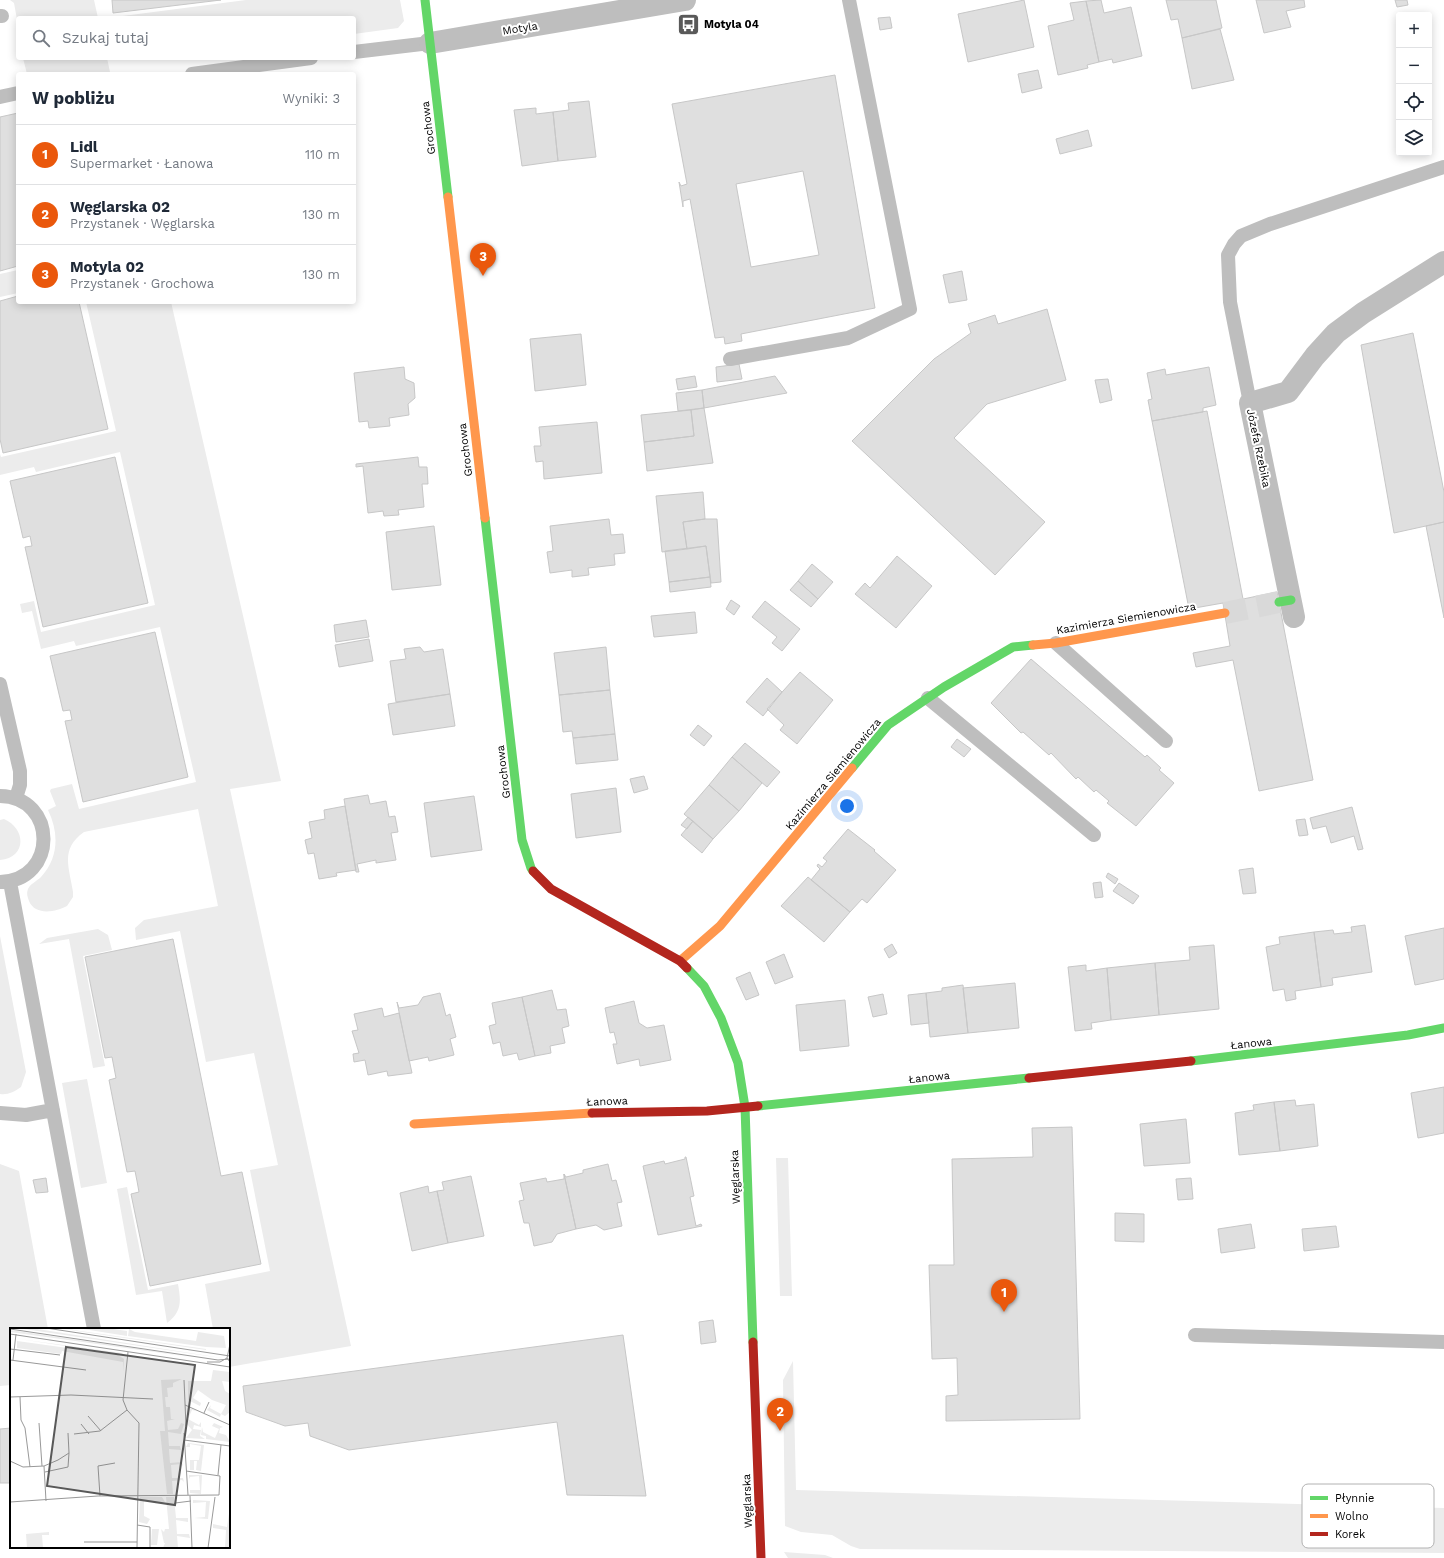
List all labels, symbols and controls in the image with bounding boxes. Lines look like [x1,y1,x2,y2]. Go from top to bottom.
bus stop icon: Motyla 04 [676,11,702,37]
map controls [1396,12,1432,156]
button: + [1396,12,1432,48]
search box [16,16,356,60]
place label: Motyla 04 [704,18,759,31]
street label: Motyla [501,19,539,38]
icon: search [30,27,52,49]
text: Szukaj tutaj [62,29,149,47]
button: − [1396,48,1432,84]
button: locate [1396,84,1432,120]
text: W pobliżu [32,88,115,108]
text: Wyniki: 3 [283,91,340,106]
street label: Grochowa [419,101,438,155]
button: layers [1396,120,1432,156]
text: Lidl [70,138,98,156]
text: 1 [42,147,48,162]
text: 110 m [305,147,340,162]
text: Supermarket · Łanowa [70,156,213,171]
text: Węglarska 02 [70,198,170,216]
text: 2 [41,207,49,222]
text: 130 m [302,207,340,222]
text: Przystanek · Węglarska [70,216,215,231]
pin: 3 [470,243,496,276]
text: Motyla 02 [70,258,144,276]
text: 3 [41,267,49,282]
text: 130 m [302,267,340,282]
text: Przystanek · Grochowa [70,276,214,291]
street label: Józefa Rzebika [1244,408,1273,489]
street label: Grochowa [456,423,475,477]
street label: Kazimierza Siemienowicza [1055,600,1197,637]
street label: Kazimierza Siemienowicza [783,716,884,833]
street label: Grochowa [494,745,513,799]
your location [837,796,857,816]
street label: Łanowa [1230,1035,1272,1052]
street label: Łanowa [908,1069,950,1086]
street label: Łanowa [586,1094,628,1109]
street label: Węglarska [728,1150,743,1204]
pin: 1 [991,1279,1017,1312]
inset map [10,1328,230,1548]
pin: 2 [767,1398,793,1431]
street label: Węglarska [740,1474,755,1528]
legend [1302,1484,1434,1548]
text: Płynnie [1335,1492,1374,1505]
text: Wolno [1335,1510,1369,1523]
text: Korek [1335,1528,1365,1541]

